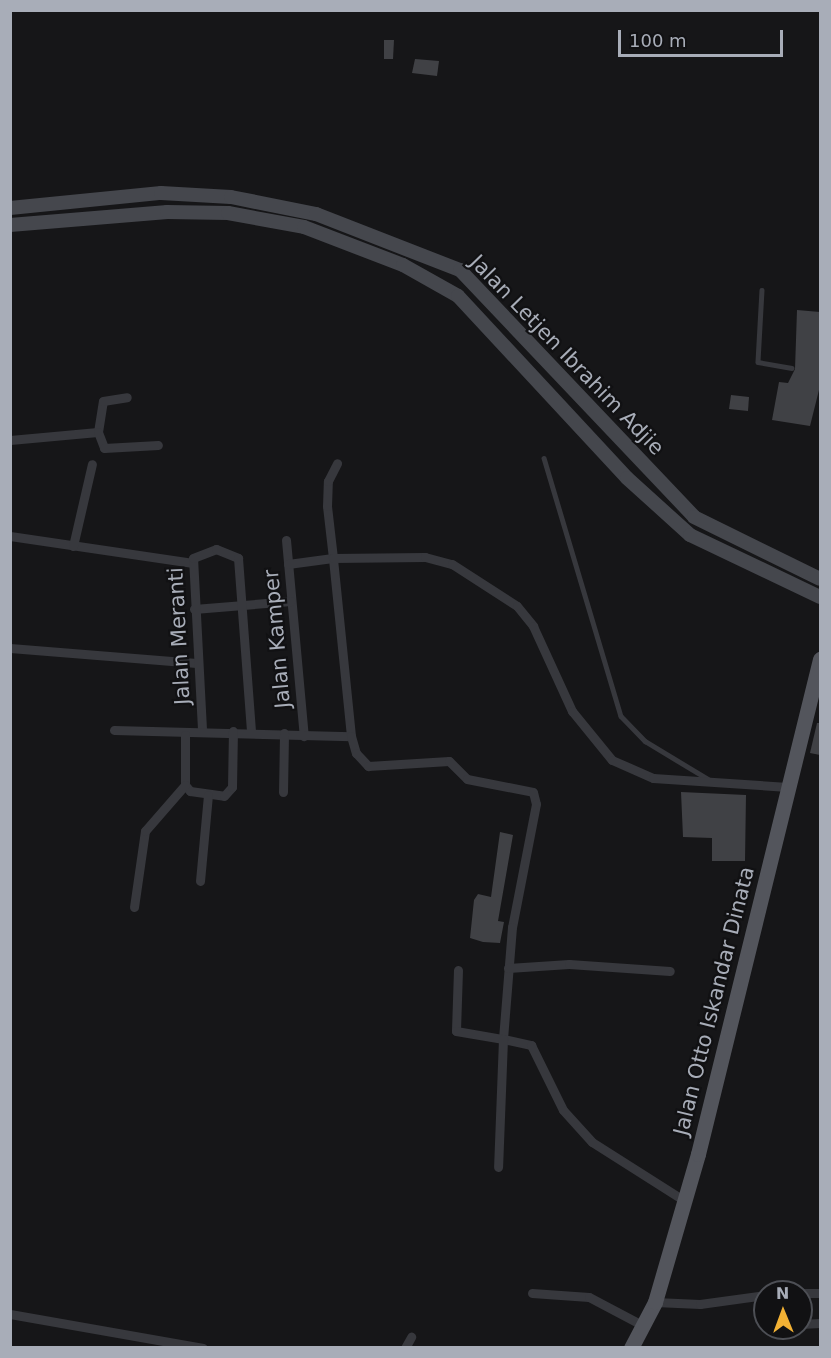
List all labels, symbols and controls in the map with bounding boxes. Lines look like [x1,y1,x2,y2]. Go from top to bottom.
scale bar [621,18,786,56]
text: 100 m [629,30,687,51]
street label: Jalan Letjen Ibrahim Adjie [465,250,669,460]
street label: Jalan Meranti [163,567,195,705]
street label: Jalan Kamper [258,568,296,710]
street label: Jalan Otto Iskandar Dinata [668,864,760,1138]
north arrow [753,1280,813,1340]
text: N [776,1284,790,1303]

